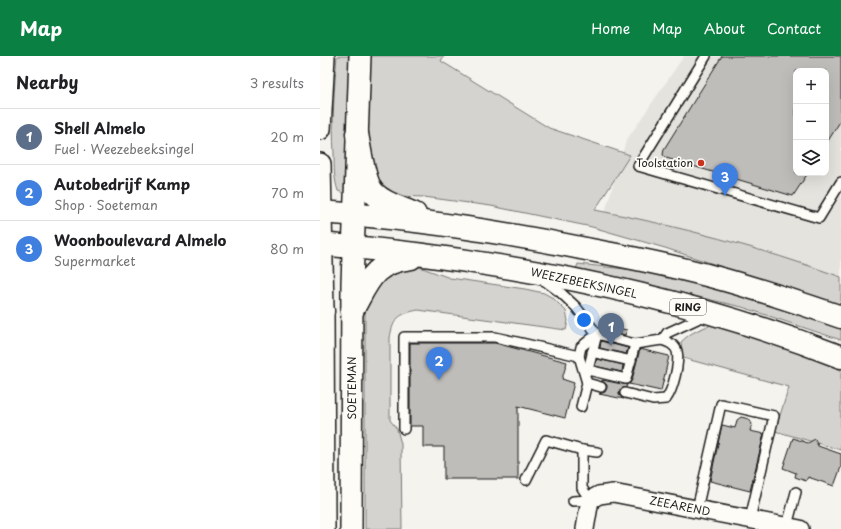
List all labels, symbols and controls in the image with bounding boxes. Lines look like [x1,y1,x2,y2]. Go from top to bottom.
text: Map [20,14,62,42]
text: Home [591,18,630,39]
text: Map [652,18,682,39]
text: About [704,18,745,39]
text: Contact [767,18,821,39]
map controls [793,68,829,176]
button: + [793,68,829,104]
text: Nearby [16,69,78,95]
text: 3 results [250,73,304,92]
button: − [793,104,829,140]
text: Shell Almelo [54,116,145,139]
text: 1 [26,127,32,146]
text: 20 m [270,127,304,146]
text: Fuel · Weezebeeksingel [54,139,194,158]
button: layers [793,140,829,176]
place label: Toolstation [636,154,693,171]
marker: Toolstation [696,158,706,168]
pin: 3 [712,163,738,196]
text: Autobedrijf Kamp [54,172,190,195]
text: 2 [24,183,34,202]
text: 70 m [271,183,304,202]
text: Shop · Soeteman [54,195,158,214]
text: Woonboulevard Almelo [54,228,226,251]
text: 3 [25,239,33,258]
text: 80 m [270,239,304,258]
text: Supermarket [54,251,136,270]
street label: WEEZEBEEKSINGEL [529,263,639,302]
road number: RING [670,299,706,315]
your location [574,310,594,330]
pin: 1 [598,313,624,346]
pin: 2 [426,347,452,380]
street label: SOETEMAN [343,356,360,420]
street label: ZEEAREND [648,491,712,520]

